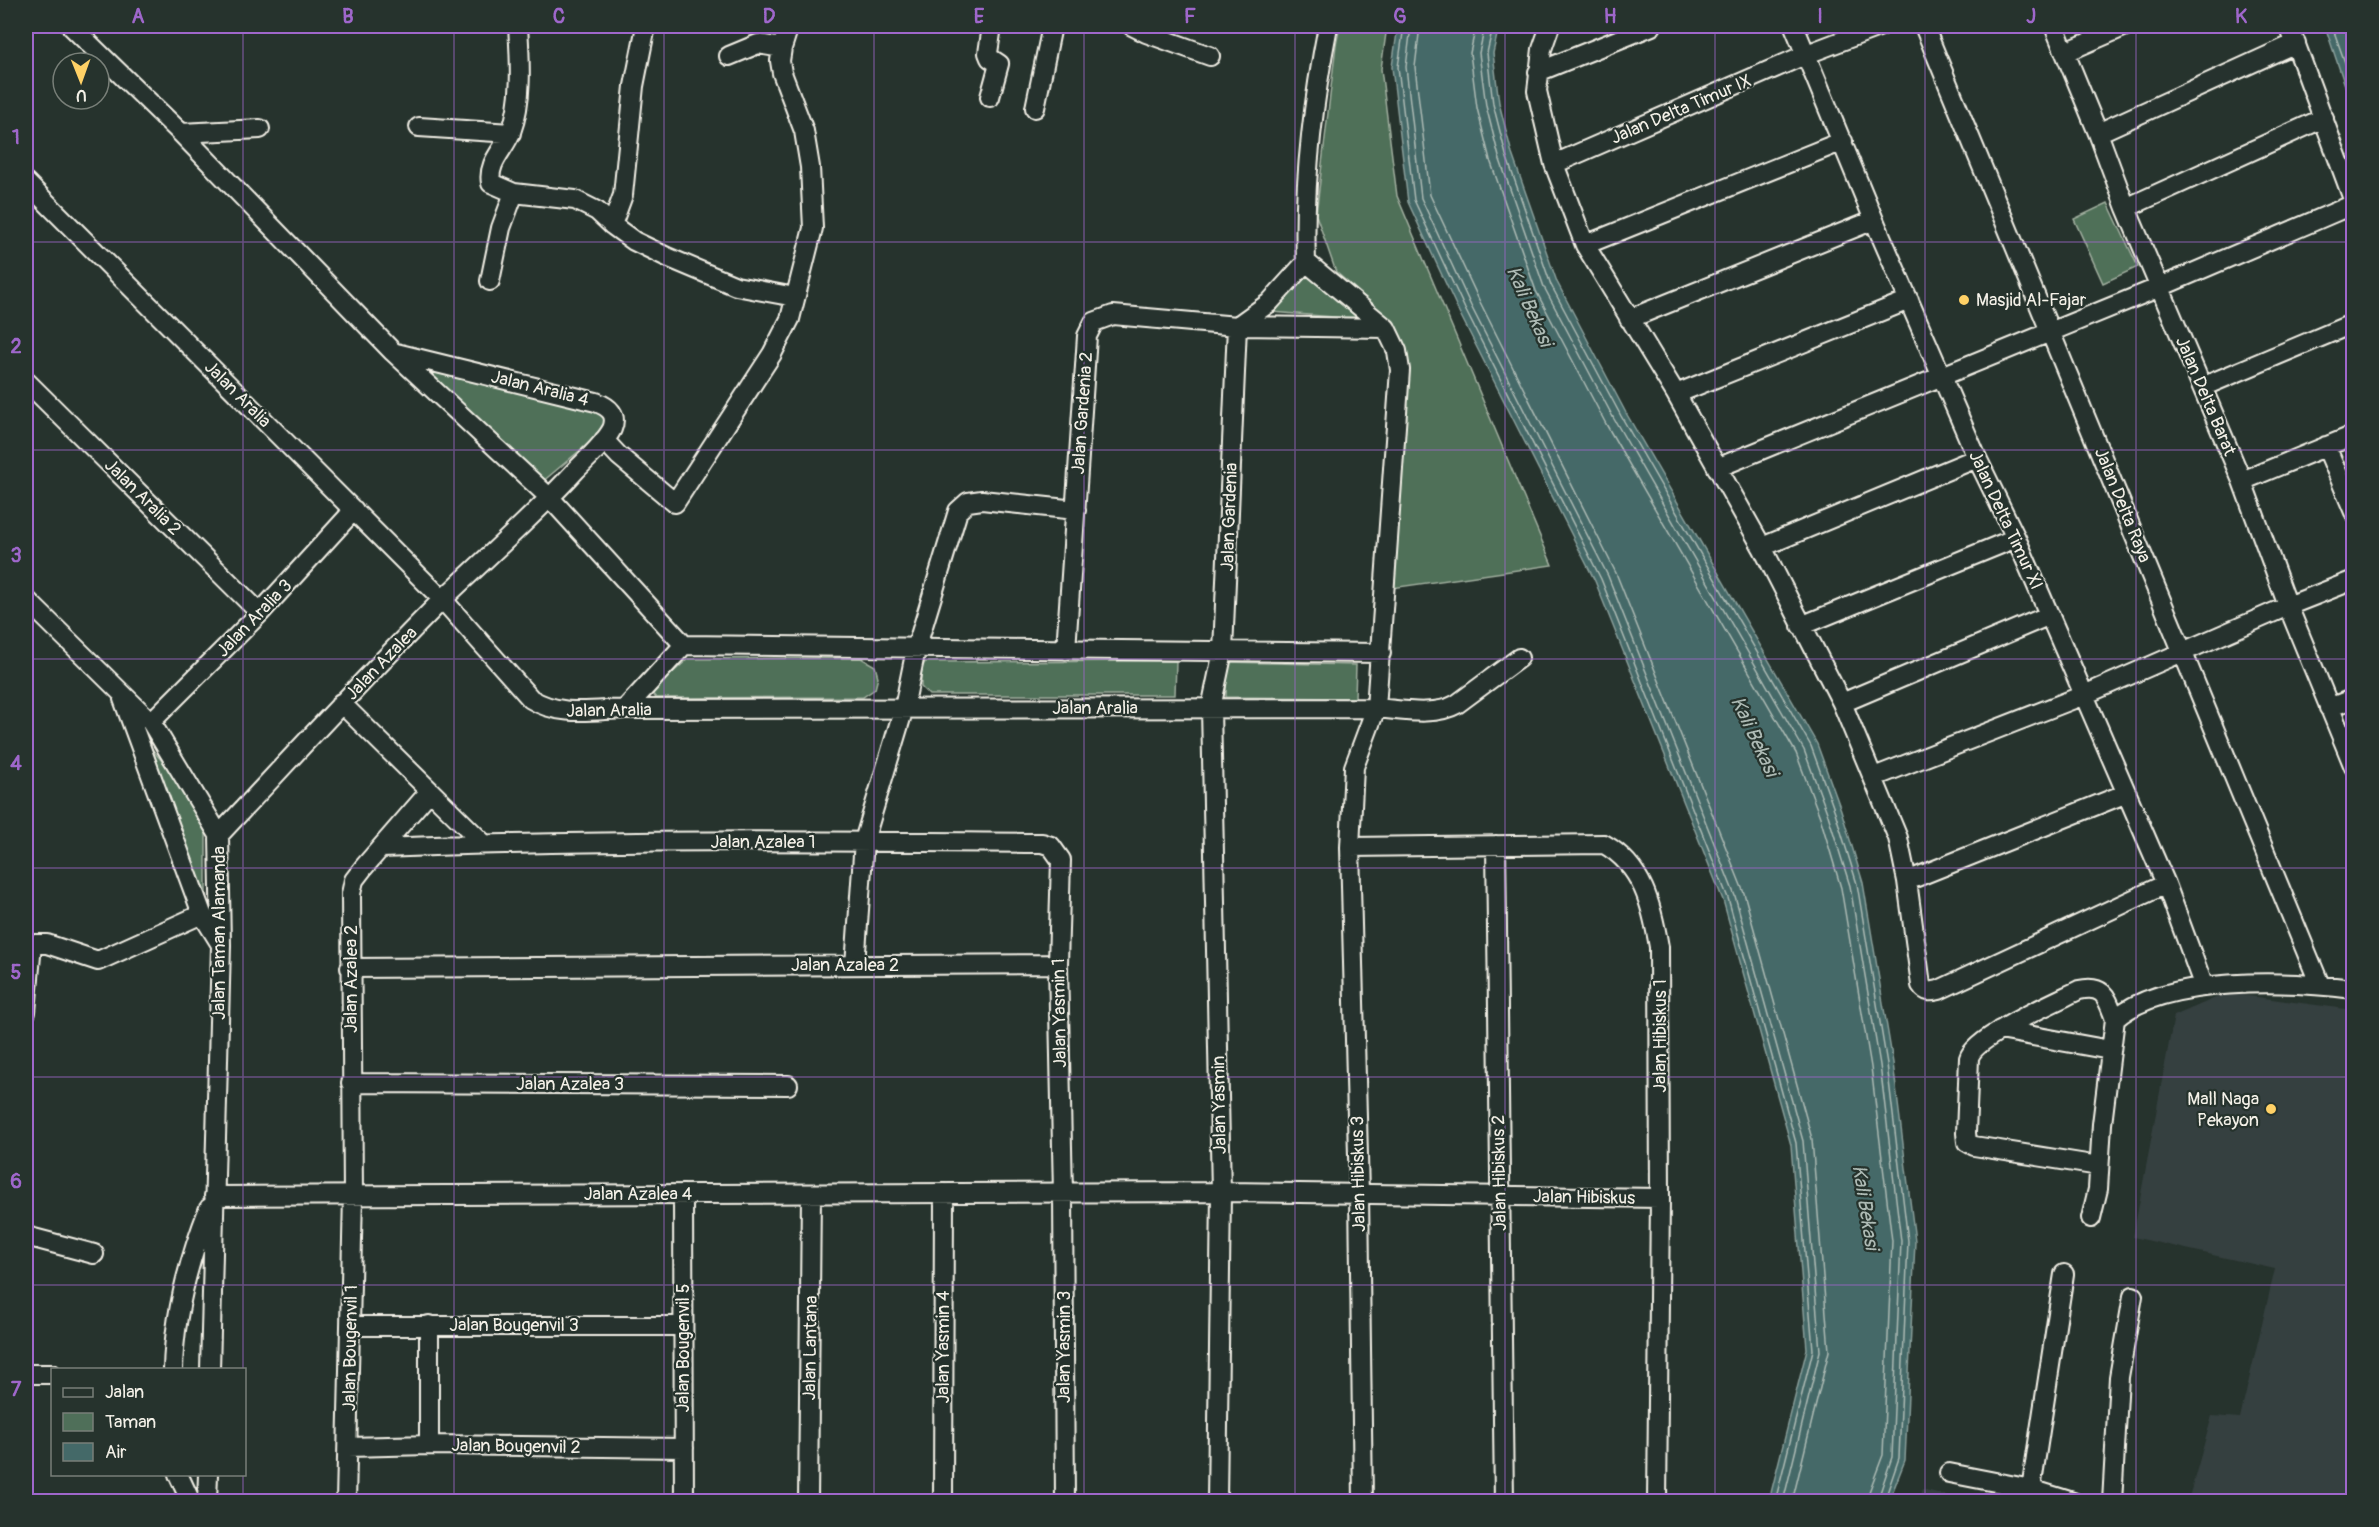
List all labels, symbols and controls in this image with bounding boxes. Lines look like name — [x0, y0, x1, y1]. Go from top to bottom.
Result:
text: A — [132, 4, 145, 29]
text: B — [342, 4, 354, 29]
text: C — [553, 4, 565, 29]
text: D — [763, 4, 776, 29]
text: E — [974, 4, 985, 29]
text: F — [1184, 4, 1196, 29]
text: G — [1393, 4, 1407, 29]
text: H — [1604, 4, 1617, 29]
text: I — [1817, 4, 1823, 29]
text: J — [2026, 4, 2036, 29]
text: K — [2235, 4, 2247, 29]
north arrow — [51, 51, 111, 111]
street label: Jalan Delta Timur IX — [1607, 69, 1755, 149]
text: U — [75, 85, 87, 105]
text: 1 — [12, 125, 20, 150]
water label: Kali Bekasi — [1501, 262, 1560, 353]
place label: Masjid Al-Fajar — [1976, 289, 2087, 312]
marker: Masjid Al-Fajar — [1957, 293, 1971, 307]
street label: Jalan Delta Barat — [2170, 333, 2241, 460]
text: 2 — [10, 334, 22, 359]
street label: Jalan Gardenia 2 — [1067, 351, 1098, 475]
street label: Jalan Aralia — [199, 356, 276, 433]
street label: Jalan Aralia 4 — [489, 365, 592, 412]
street label: Jalan Delta Raya — [2089, 444, 2156, 566]
street label: Jalan Delta Timur XI — [1963, 447, 2048, 593]
street label: Jalan Aralia 2 — [99, 454, 186, 541]
street label: Jalan Gardenia — [1216, 462, 1243, 572]
text: 3 — [10, 543, 22, 568]
street label: Jalan Aralia 3 — [212, 575, 297, 662]
street label: Jalan Azalea — [340, 622, 422, 705]
water label: Kali Bekasi — [1725, 692, 1785, 783]
street label: Jalan Aralia — [1052, 697, 1138, 720]
street label: Jalan Aralia — [566, 698, 652, 723]
text: 4 — [10, 751, 22, 776]
street label: Jalan Azalea 1 — [711, 831, 815, 854]
street label: Jalan Taman Alamanda — [208, 846, 231, 1020]
street label: Jalan Azalea 2 — [340, 925, 363, 1033]
street label: Jalan Azalea 2 — [791, 954, 899, 977]
street label: Jalan Yasmin 1 — [1047, 958, 1072, 1068]
text: 5 — [11, 960, 22, 985]
street label: Jalan Hibiskus 1 — [1649, 979, 1672, 1093]
street label: Jalan Yasmin — [1207, 1056, 1232, 1154]
street label: Jalan Azalea 3 — [516, 1073, 624, 1096]
place label: Mall Naga Pekayon — [2187, 1088, 2259, 1132]
marker: Mall Naga Pekayon — [2264, 1102, 2278, 1116]
street label: Jalan Hibiskus 2 — [1487, 1115, 1512, 1231]
street label: Jalan Hibiskus 3 — [1346, 1116, 1371, 1232]
water label: Kali Bekasi — [1846, 1163, 1885, 1255]
text: 6 — [10, 1169, 22, 1194]
street label: Jalan Azalea 4 — [584, 1183, 693, 1206]
street label: Jalan Hibiskus — [1533, 1185, 1635, 1210]
street label: Jalan Bougenvil 5 — [672, 1283, 695, 1413]
street label: Jalan Bougenvil 1 — [338, 1285, 363, 1411]
street label: Jalan Yasmin 4 — [932, 1290, 955, 1403]
street label: Jalan Yasmin 3 — [1053, 1291, 1076, 1403]
street label: Jalan Lantana — [798, 1295, 823, 1401]
street label: Jalan Bougenvil 3 — [449, 1314, 579, 1337]
legend — [51, 1368, 246, 1476]
text: 7 — [11, 1377, 22, 1402]
text: Jalan — [105, 1381, 144, 1404]
text: Taman — [105, 1411, 156, 1434]
street label: Jalan Bougenvil 2 — [451, 1434, 581, 1459]
text: Air — [105, 1441, 127, 1464]

